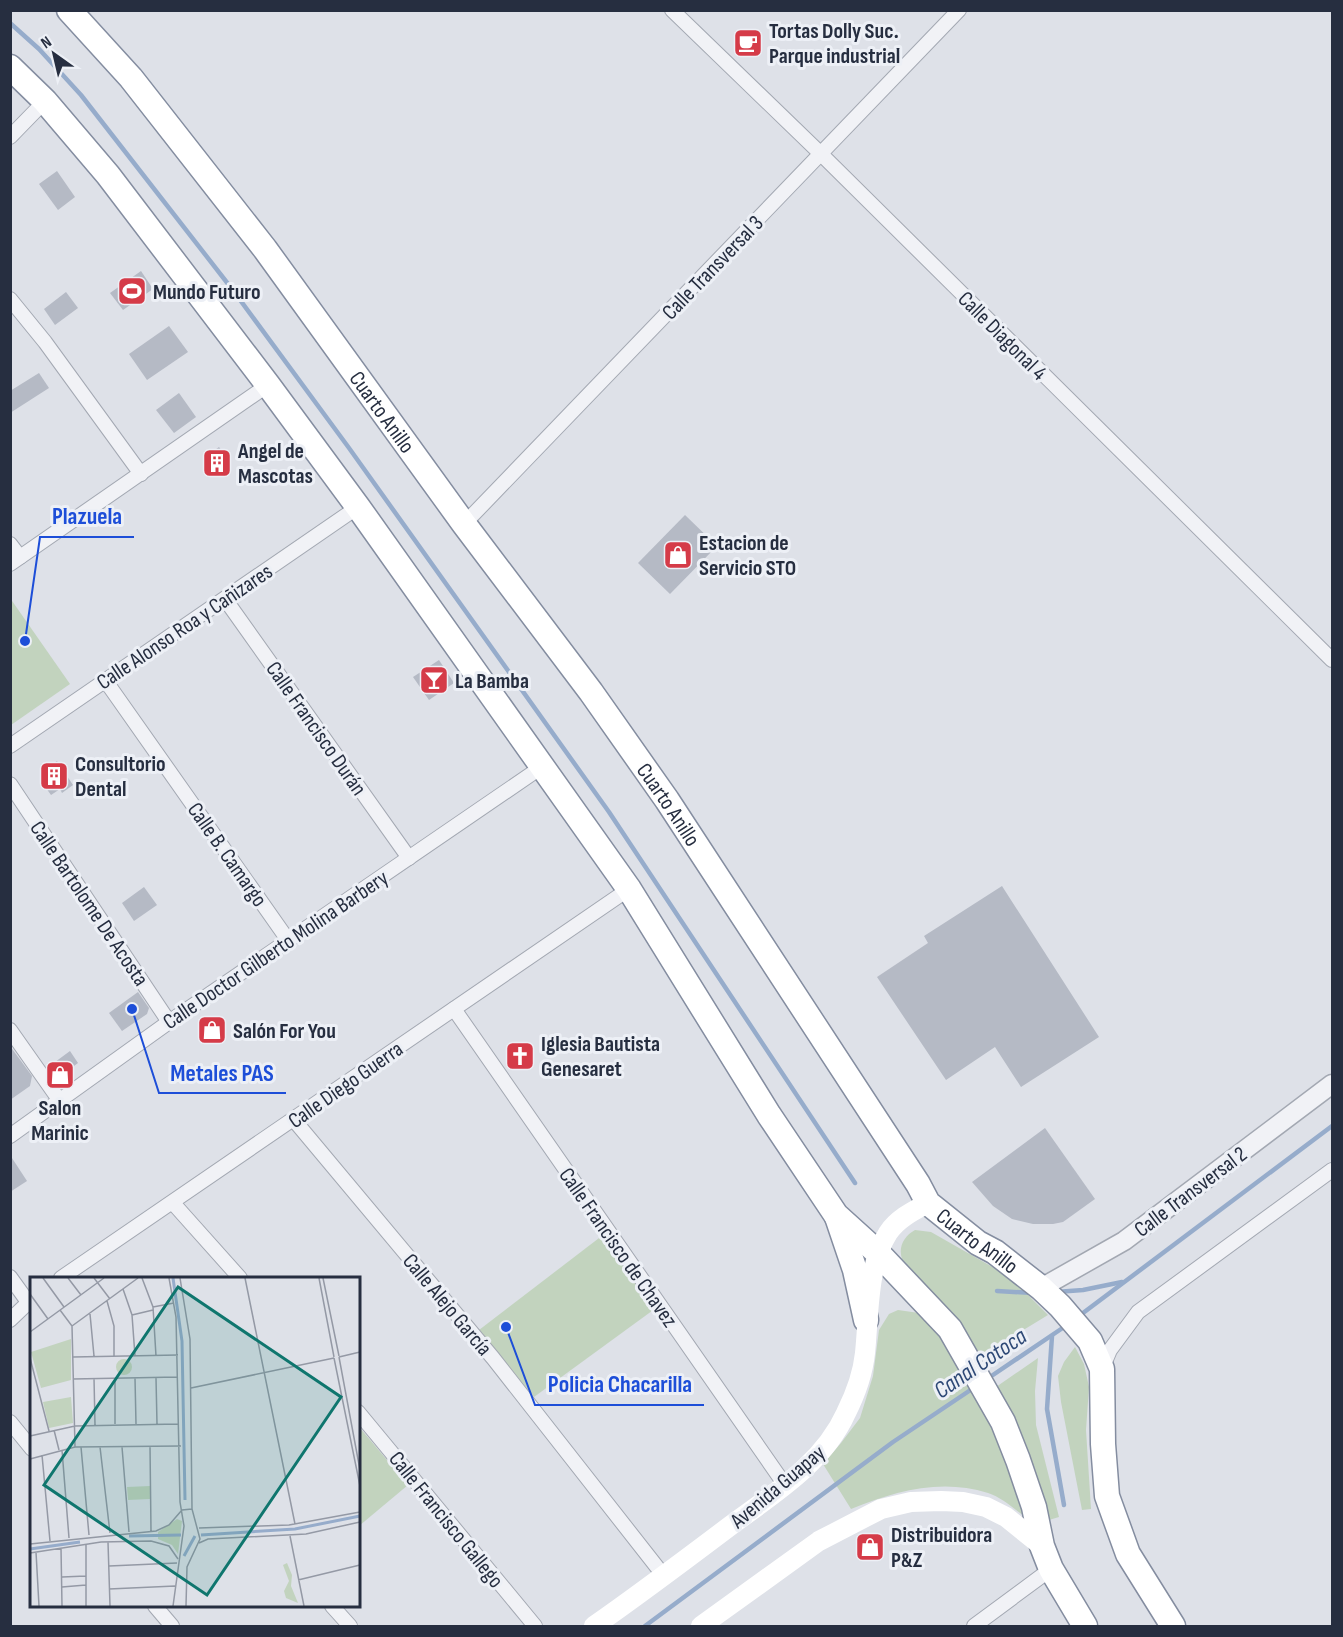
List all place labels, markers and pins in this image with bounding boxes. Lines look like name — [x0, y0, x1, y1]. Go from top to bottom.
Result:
place label: Tortas Dolly Suc. Parque industrial — [769, 18, 900, 70]
cafe icon: Tortas Dolly Suc. Parque industrial — [732, 27, 764, 59]
sports icon: Mundo Futuro — [116, 275, 148, 307]
place label: Mundo Futuro — [153, 279, 261, 306]
place label: Angel de Mascotas — [237, 438, 313, 490]
building icon: Angel de Mascotas — [201, 447, 233, 479]
callout: Plazuela — [40, 495, 134, 537]
place label: Estacion de Servicio STO — [699, 530, 796, 582]
shop icon: Estacion de Servicio STO — [662, 539, 694, 571]
bar icon: La Bamba — [418, 664, 450, 696]
place label: La Bamba — [455, 668, 529, 695]
place label: Consultorio Dental — [75, 751, 166, 803]
building icon: Consultorio Dental — [38, 760, 70, 792]
shop icon: Salón For You — [196, 1014, 228, 1046]
place label: Salón For You — [233, 1018, 336, 1045]
place label: Iglesia Bautista Genesaret — [541, 1031, 660, 1083]
church icon: Iglesia Bautista Genesaret — [504, 1040, 536, 1072]
callout: Metales PAS — [159, 1051, 286, 1093]
shop icon: Salon Marinic — [44, 1059, 76, 1091]
place label: Salon Marinic — [31, 1095, 89, 1147]
callout: Policia Chacarilla — [535, 1363, 704, 1405]
place label: Distribuidora P&Z — [891, 1522, 992, 1574]
shop icon: Distribuidora P&Z — [854, 1531, 886, 1563]

